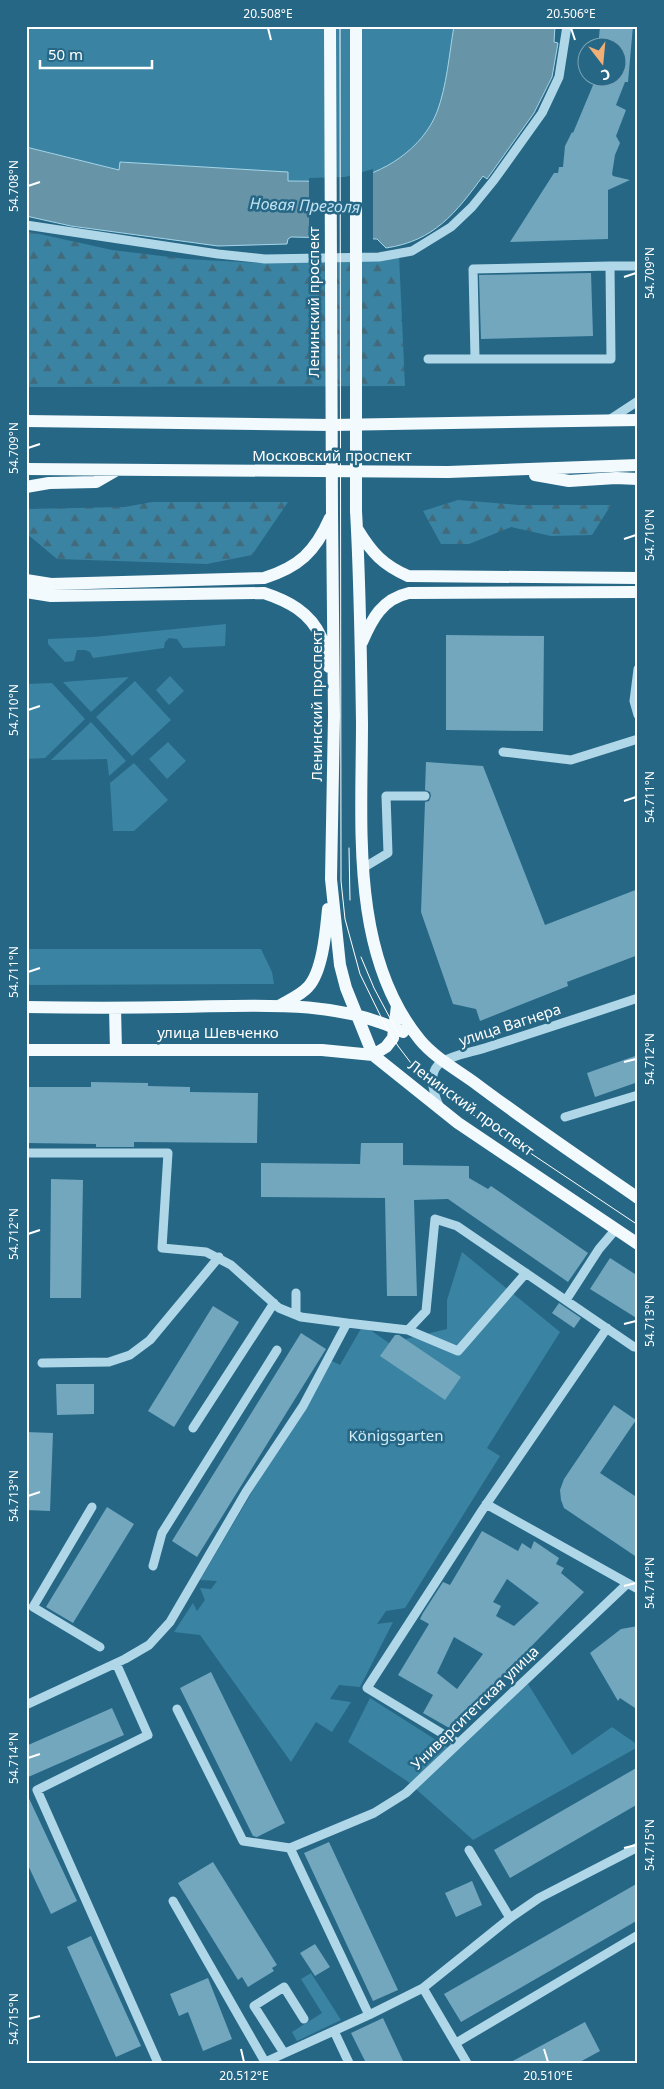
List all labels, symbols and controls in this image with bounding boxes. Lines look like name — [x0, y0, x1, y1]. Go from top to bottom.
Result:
text: 20.508°E — [243, 5, 293, 22]
text: 20.506°E — [546, 5, 596, 22]
scale bar — [40, 38, 152, 70]
north arrow — [576, 38, 626, 88]
text: 50 m — [48, 44, 83, 64]
text: С — [599, 65, 613, 85]
text: 54.708°N — [5, 160, 22, 212]
water label: Новая Преголя — [249, 192, 361, 218]
street label: Ленинский проспект — [303, 226, 323, 378]
text: 54.709°N — [641, 247, 658, 299]
text: 54.709°N — [5, 422, 22, 474]
street label: Московский проспект — [252, 445, 412, 465]
text: 54.710°N — [641, 509, 658, 561]
street label: Ленинский проспект — [306, 630, 326, 782]
text: 54.710°N — [5, 684, 22, 736]
text: 54.711°N — [641, 771, 658, 823]
text: 54.711°N — [5, 946, 22, 998]
street label: улица Вагнера — [456, 998, 563, 1050]
street label: улица Шевченко — [157, 1022, 279, 1042]
text: 54.712°N — [641, 1033, 658, 1085]
street label: Ленинский проспект — [405, 1055, 539, 1160]
text: 54.712°N — [5, 1208, 22, 1260]
text: 54.713°N — [641, 1295, 658, 1347]
park label: Königsgarten — [349, 1425, 443, 1445]
text: 54.713°N — [5, 1470, 22, 1522]
text: 54.714°N — [641, 1557, 658, 1609]
street label: Университетская улица — [406, 1641, 543, 1774]
text: 54.714°N — [5, 1732, 22, 1784]
text: 54.715°N — [641, 1819, 658, 1871]
text: 54.715°N — [5, 1993, 22, 2045]
text: 20.512°E — [219, 2067, 269, 2084]
text: 20.510°E — [523, 2067, 573, 2084]

